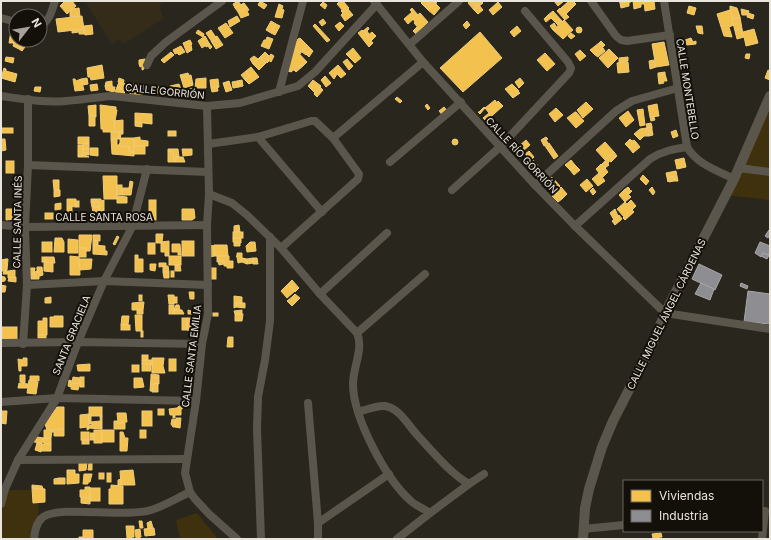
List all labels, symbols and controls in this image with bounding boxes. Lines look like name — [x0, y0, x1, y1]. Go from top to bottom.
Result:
north arrow — [8, 8, 48, 48]
text: N — [28, 16, 45, 30]
street label: CALLE MONTEBELLO — [674, 38, 702, 141]
street label: CALLE GORRIÓN — [125, 80, 206, 101]
street label: CALLE RÍO GORRIÓN — [484, 114, 561, 196]
street label: CALLE SANTA INÉS — [9, 175, 24, 269]
street label: CALLE SANTA ROSA — [55, 211, 153, 223]
street label: CALLE MIGUEL ÁNGEL CÁRDENAS — [623, 236, 708, 391]
street label: SANTA GRACIELA — [49, 293, 93, 377]
street label: CALLE SANTA EMILIA — [179, 304, 203, 408]
legend — [623, 480, 763, 532]
text: Viviendas — [659, 488, 714, 503]
text: Industria — [659, 508, 708, 523]

